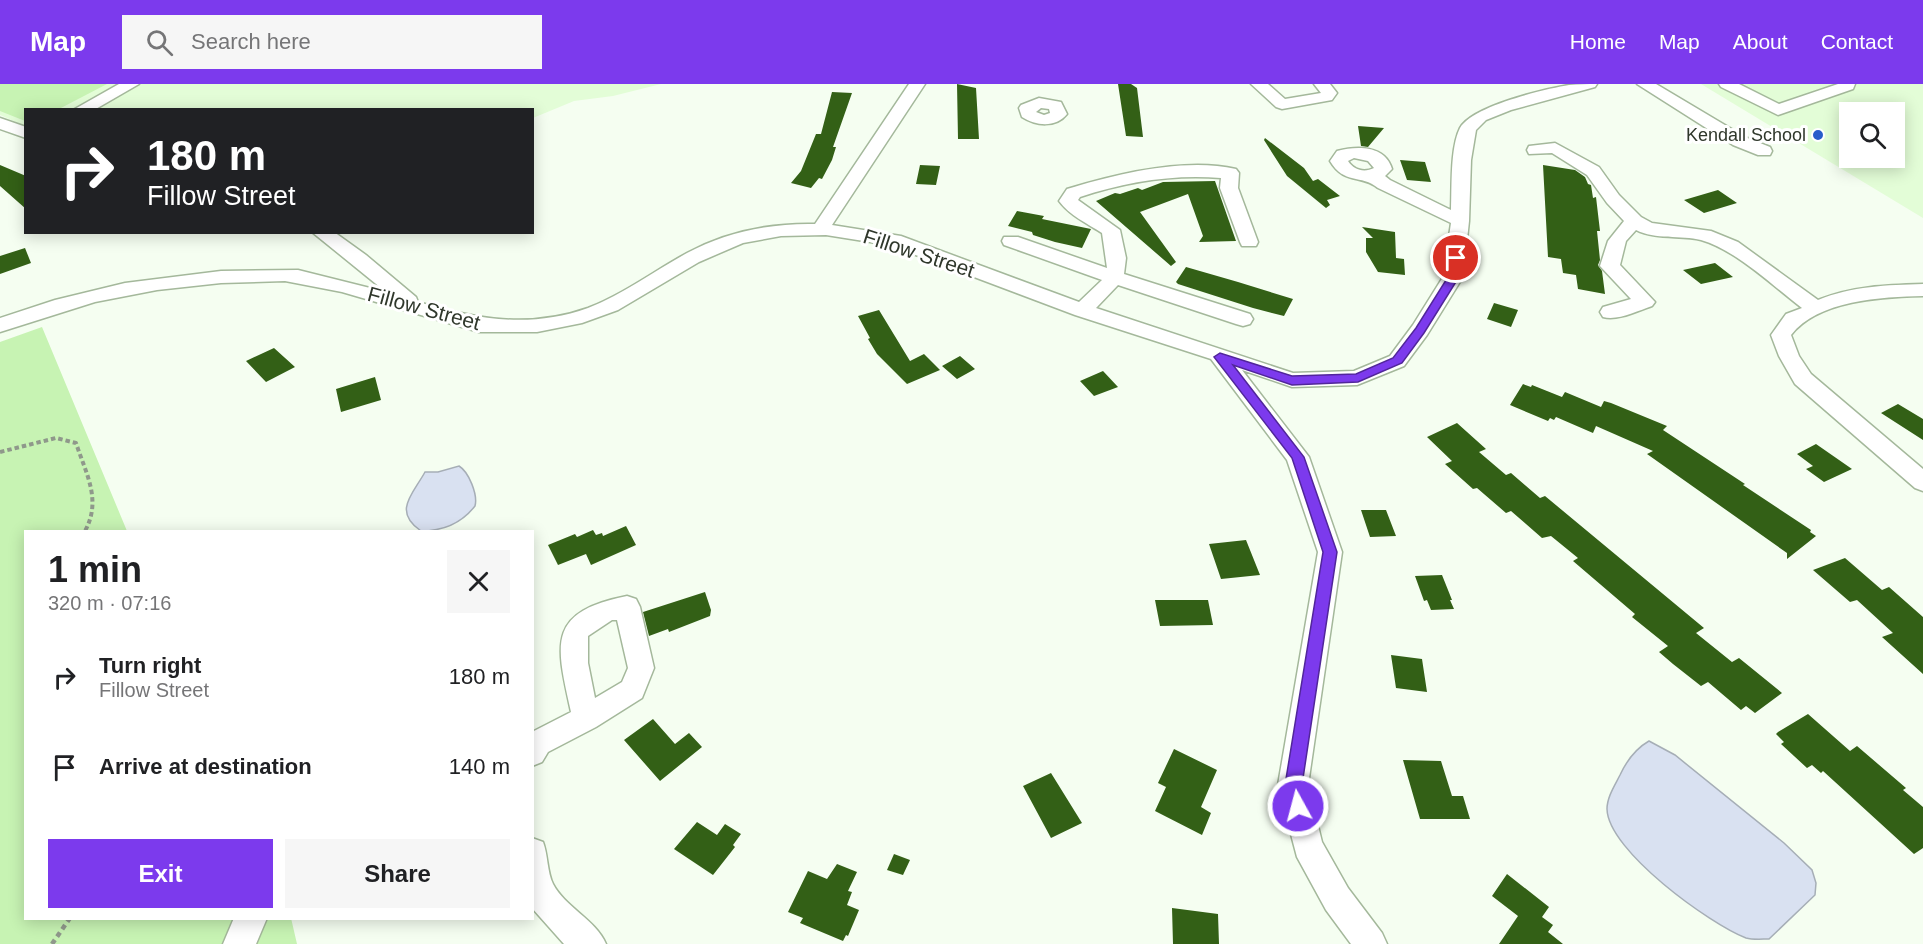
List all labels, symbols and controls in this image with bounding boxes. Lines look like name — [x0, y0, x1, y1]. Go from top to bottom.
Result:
search box — [122, 15, 542, 69]
text: Map — [30, 26, 86, 57]
icon: search — [143, 26, 176, 59]
text: Search here — [191, 29, 311, 54]
text: Home — [1570, 30, 1626, 53]
text: Map — [1659, 30, 1700, 53]
text: About — [1733, 30, 1788, 53]
text: Contact — [1821, 30, 1893, 53]
map controls — [1839, 102, 1905, 168]
button: search — [1839, 102, 1905, 168]
place label: Kendall School — [1686, 125, 1806, 145]
marker: Kendall School — [1811, 128, 1825, 142]
icon: right — [48, 132, 126, 210]
text: 180 m — [147, 132, 266, 179]
text: Fillow Street — [147, 181, 296, 211]
street label: Fillow Street — [861, 224, 978, 282]
pin — [1430, 232, 1481, 283]
icon: arrive — [1439, 241, 1472, 274]
street label: Fillow Street — [365, 282, 483, 334]
text: 1 min — [48, 549, 142, 590]
button: close — [447, 550, 510, 613]
text: 320 m · 07:16 — [48, 592, 171, 614]
text: Turn right — [99, 653, 201, 678]
icon: right — [48, 661, 81, 694]
text: 180 m — [449, 664, 510, 689]
text: Fillow Street — [99, 679, 209, 701]
icon: arrive — [48, 751, 81, 784]
text: Arrive at destination — [99, 754, 312, 779]
text: 140 m — [449, 754, 510, 779]
position arrow — [1266, 774, 1330, 838]
button: Exit — [48, 839, 273, 908]
button: Share — [285, 839, 510, 908]

